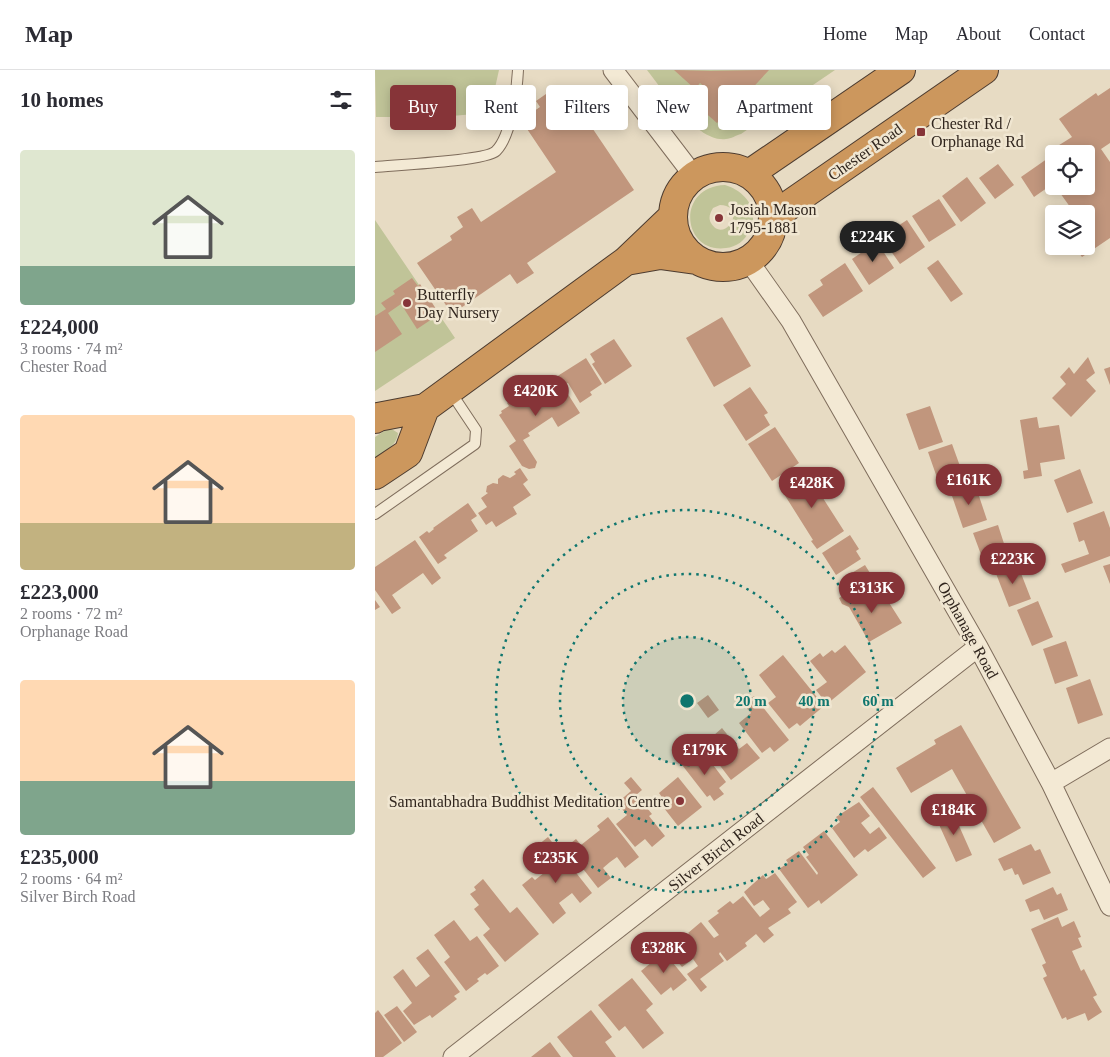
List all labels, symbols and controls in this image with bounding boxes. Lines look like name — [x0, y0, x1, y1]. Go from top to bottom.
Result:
text: Map — [25, 21, 73, 47]
text: Home — [823, 24, 867, 44]
text: Map — [895, 24, 928, 44]
text: About — [956, 24, 1001, 44]
text: Contact — [1029, 24, 1085, 44]
chip: Buy — [390, 85, 456, 130]
chip: Rent — [466, 85, 536, 130]
chip: Filters — [546, 85, 628, 130]
chip: New — [638, 85, 708, 130]
chip: Apartment — [718, 85, 831, 130]
icon: filters — [327, 86, 355, 114]
text: 10 homes — [20, 88, 103, 112]
place label: Chester Rd / Orphanage Rd — [931, 115, 1024, 151]
street label: Chester Road — [825, 120, 905, 184]
marker: Chester Rd / Orphanage Rd — [915, 126, 927, 138]
map controls — [1045, 145, 1095, 255]
button: locate — [1045, 145, 1095, 195]
icon: home — [143, 182, 233, 272]
place label: Josiah Mason 1795-1881 — [729, 201, 817, 236]
button: layers — [1045, 205, 1095, 255]
marker: Josiah Mason 1795-1881 — [713, 212, 725, 224]
pin: £224K — [838, 220, 908, 263]
text: £224K — [851, 228, 895, 245]
place label: Butterfly Day Nursery — [417, 286, 499, 322]
marker: Butterfly Day Nursery — [401, 297, 413, 309]
text: £224,000 — [20, 315, 99, 339]
text: 3 rooms · 74 m² — [20, 340, 123, 357]
text: Chester Road — [20, 358, 107, 375]
pin: £420K — [501, 374, 571, 417]
text: £420K — [514, 382, 558, 399]
icon: home — [143, 447, 233, 537]
pin: £161K — [934, 464, 1004, 506]
pin: £428K — [777, 466, 847, 509]
text: £161K — [947, 471, 991, 488]
text: £428K — [790, 474, 834, 491]
pin: £223K — [978, 542, 1048, 585]
text: £223K — [991, 550, 1035, 567]
pin: £313K — [837, 572, 907, 614]
text: £313K — [850, 579, 894, 596]
street label: Orphanage Road — [934, 579, 1002, 682]
text: £223,000 — [20, 580, 99, 604]
text: 2 rooms · 72 m² — [20, 605, 123, 622]
text: Orphanage Road — [20, 623, 128, 640]
centre of rings — [678, 692, 696, 710]
text: 20 m — [735, 693, 767, 709]
text: 40 m — [798, 693, 830, 709]
text: 60 m — [862, 693, 894, 709]
icon: home — [143, 712, 233, 802]
pin: £179K — [670, 734, 740, 776]
text: £179K — [683, 741, 727, 758]
place label: Samantabhadra Buddhist Meditation Centre — [389, 793, 670, 810]
pin: £184K — [919, 794, 989, 836]
marker: Samantabhadra Buddhist Meditation Centre — [674, 795, 686, 807]
text: £184K — [932, 801, 976, 818]
street label: Silver Birch Road — [665, 810, 767, 894]
pin: £235K — [521, 842, 591, 884]
text: £235,000 — [20, 845, 99, 869]
text: £235K — [534, 849, 578, 866]
text: 2 rooms · 64 m² — [20, 870, 123, 887]
text: Silver Birch Road — [20, 888, 136, 905]
pin: £328K — [629, 932, 699, 974]
text: £328K — [642, 939, 686, 956]

